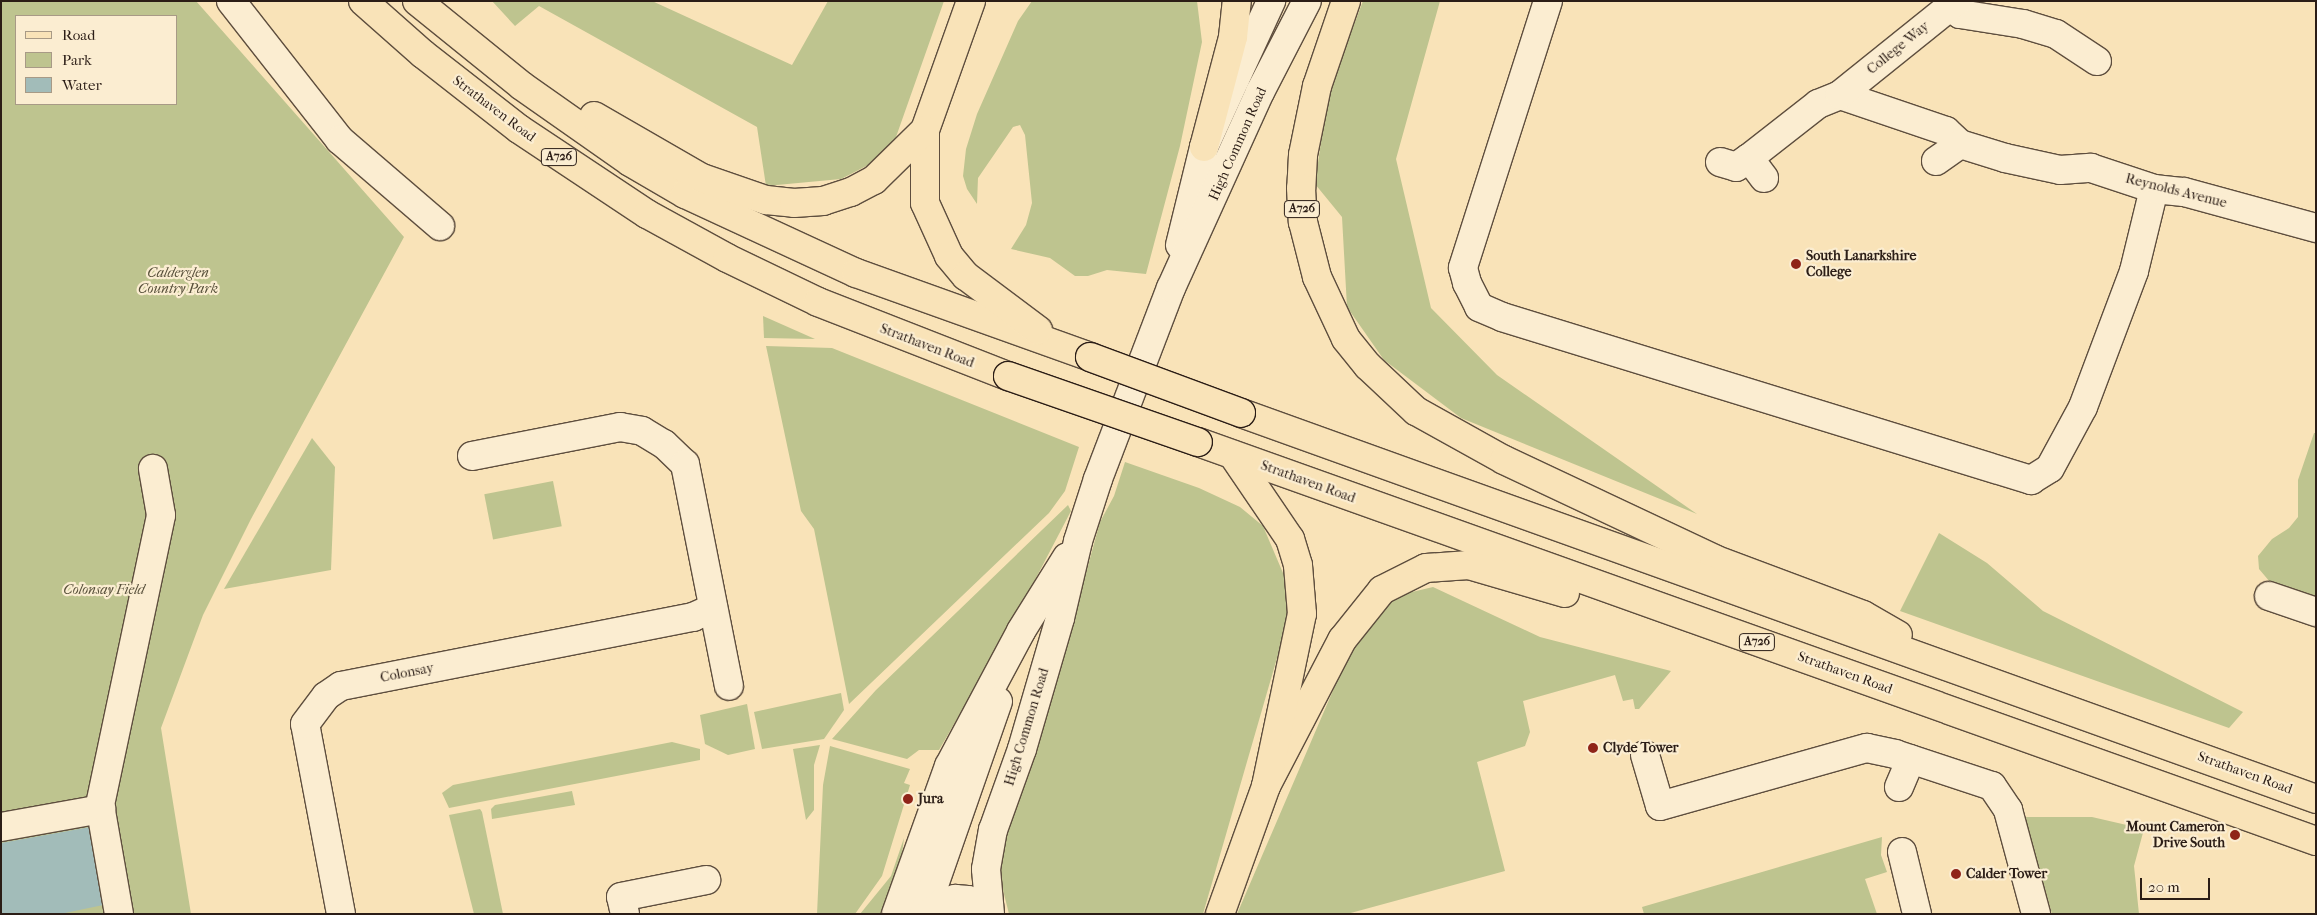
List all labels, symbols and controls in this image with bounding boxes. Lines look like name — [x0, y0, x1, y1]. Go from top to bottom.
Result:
legend — [15, 15, 178, 105]
street label: College Way — [1864, 18, 1932, 78]
text: Road — [62, 26, 95, 44]
text: Park — [62, 51, 92, 69]
street label: Strathaven Road — [449, 72, 539, 146]
text: Water — [62, 76, 102, 94]
street label: High Common Road — [1205, 85, 1271, 203]
road number: A726 — [540, 148, 578, 166]
street label: Reynolds Avenue — [2124, 170, 2228, 212]
road number: A726 — [1283, 200, 1321, 218]
place label: South Lanarkshire College — [1806, 248, 1916, 280]
marker: South Lanarkshire College — [1790, 258, 1802, 270]
park label: Calderglen Country Park — [138, 265, 218, 298]
street label: Strathaven Road — [877, 320, 977, 372]
street label: Strathaven Road — [1258, 457, 1358, 507]
park label: Colonsay Field — [63, 582, 145, 598]
road number: A726 — [1738, 632, 1776, 652]
street label: Strathaven Road — [1795, 648, 1895, 698]
street label: Colonsay — [379, 660, 435, 686]
street label: High Common Road — [1001, 666, 1053, 788]
place label: Clyde Tower — [1603, 740, 1679, 756]
marker: Clyde Tower — [1587, 742, 1599, 754]
street label: Strathaven Road — [2195, 748, 2295, 798]
place label: Jura — [918, 791, 943, 807]
marker: Jura — [902, 793, 914, 805]
place label: Mount Cameron Drive South — [2126, 819, 2225, 852]
marker: Mount Cameron Drive South — [2229, 829, 2241, 841]
place label: Calder Tower — [1966, 866, 2047, 882]
marker: Calder Tower — [1950, 868, 1962, 880]
scale bar — [2142, 868, 2212, 900]
text: 20 m — [2148, 878, 2180, 896]

